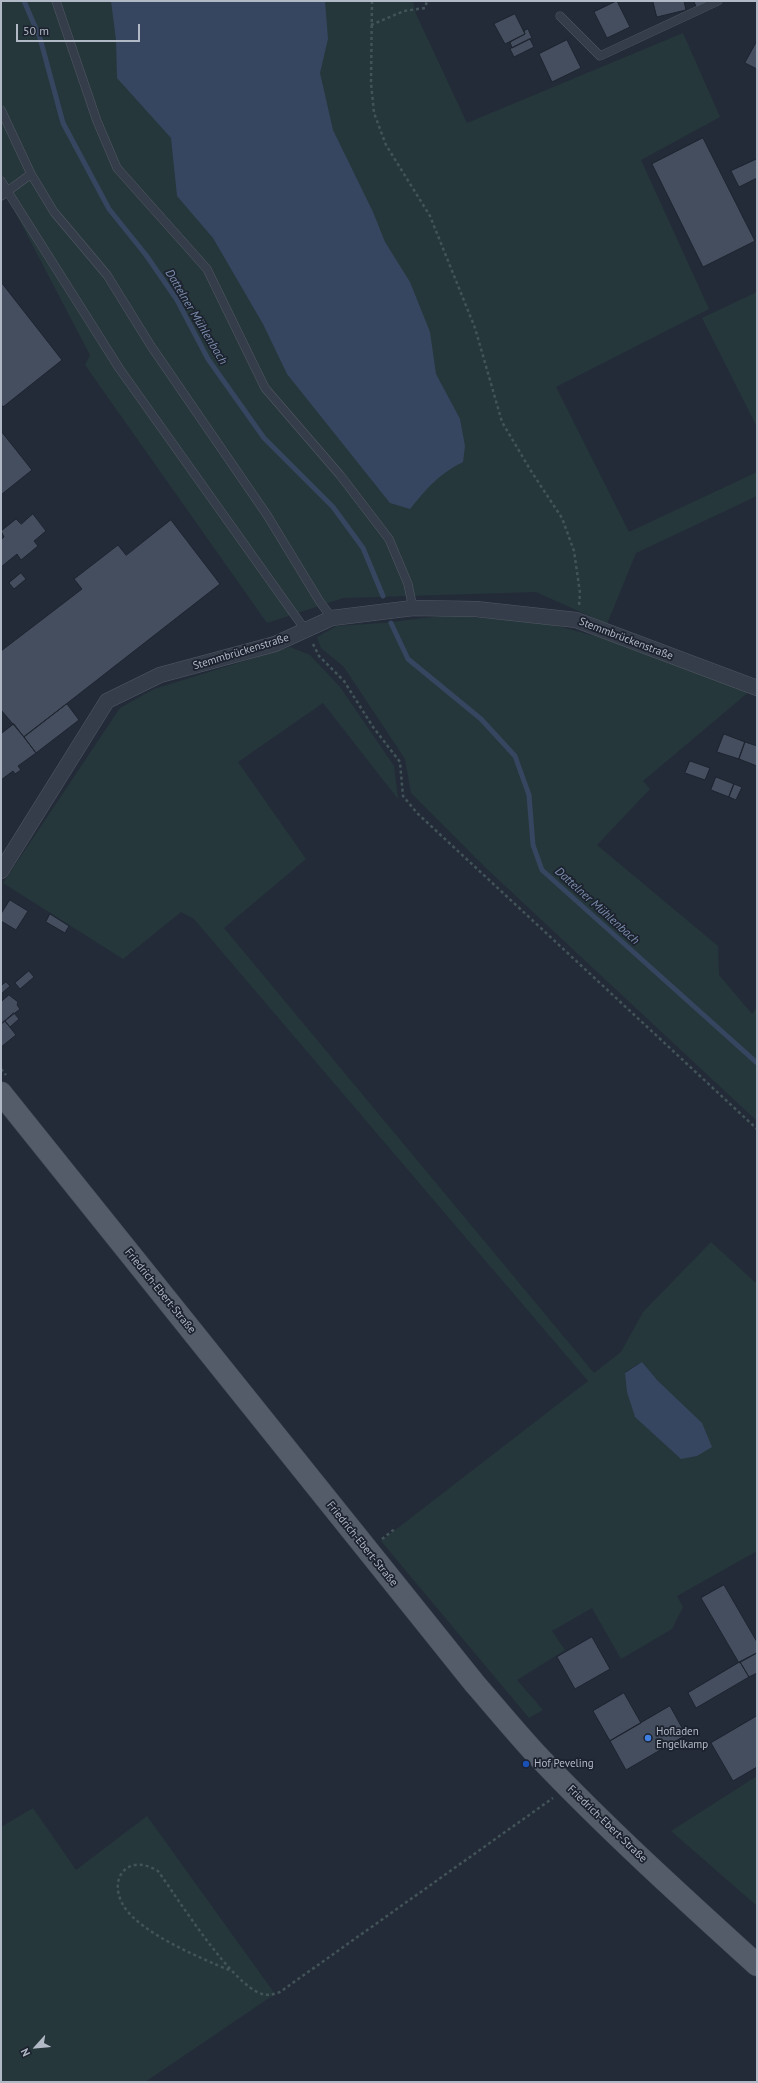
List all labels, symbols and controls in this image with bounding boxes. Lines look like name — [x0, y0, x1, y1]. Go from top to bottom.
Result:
scale bar — [18, 16, 142, 42]
text: 50 m — [23, 23, 49, 38]
water label: Dattelner Mühlenbach — [162, 267, 230, 367]
street label: Stemmbrückenstraße — [577, 615, 675, 663]
street label: Stemmbrückenstraße — [191, 631, 291, 673]
water label: Dattelner Mühlenbach — [552, 864, 642, 948]
street label: Friedrich-Ebert-Straße — [122, 1246, 198, 1336]
street label: Friedrich-Ebert-Straße — [324, 1499, 400, 1589]
place label: Hofladen Engelkamp — [656, 1725, 708, 1751]
marker: Hofladen Engelkamp — [643, 1733, 653, 1743]
place label: Hof Peveling — [534, 1757, 594, 1771]
marker: Hof Peveling — [521, 1759, 531, 1769]
street label: Friedrich-Ebert-Straße — [565, 1783, 649, 1865]
north arrow — [16, 2027, 56, 2067]
text: N — [17, 2046, 33, 2059]

